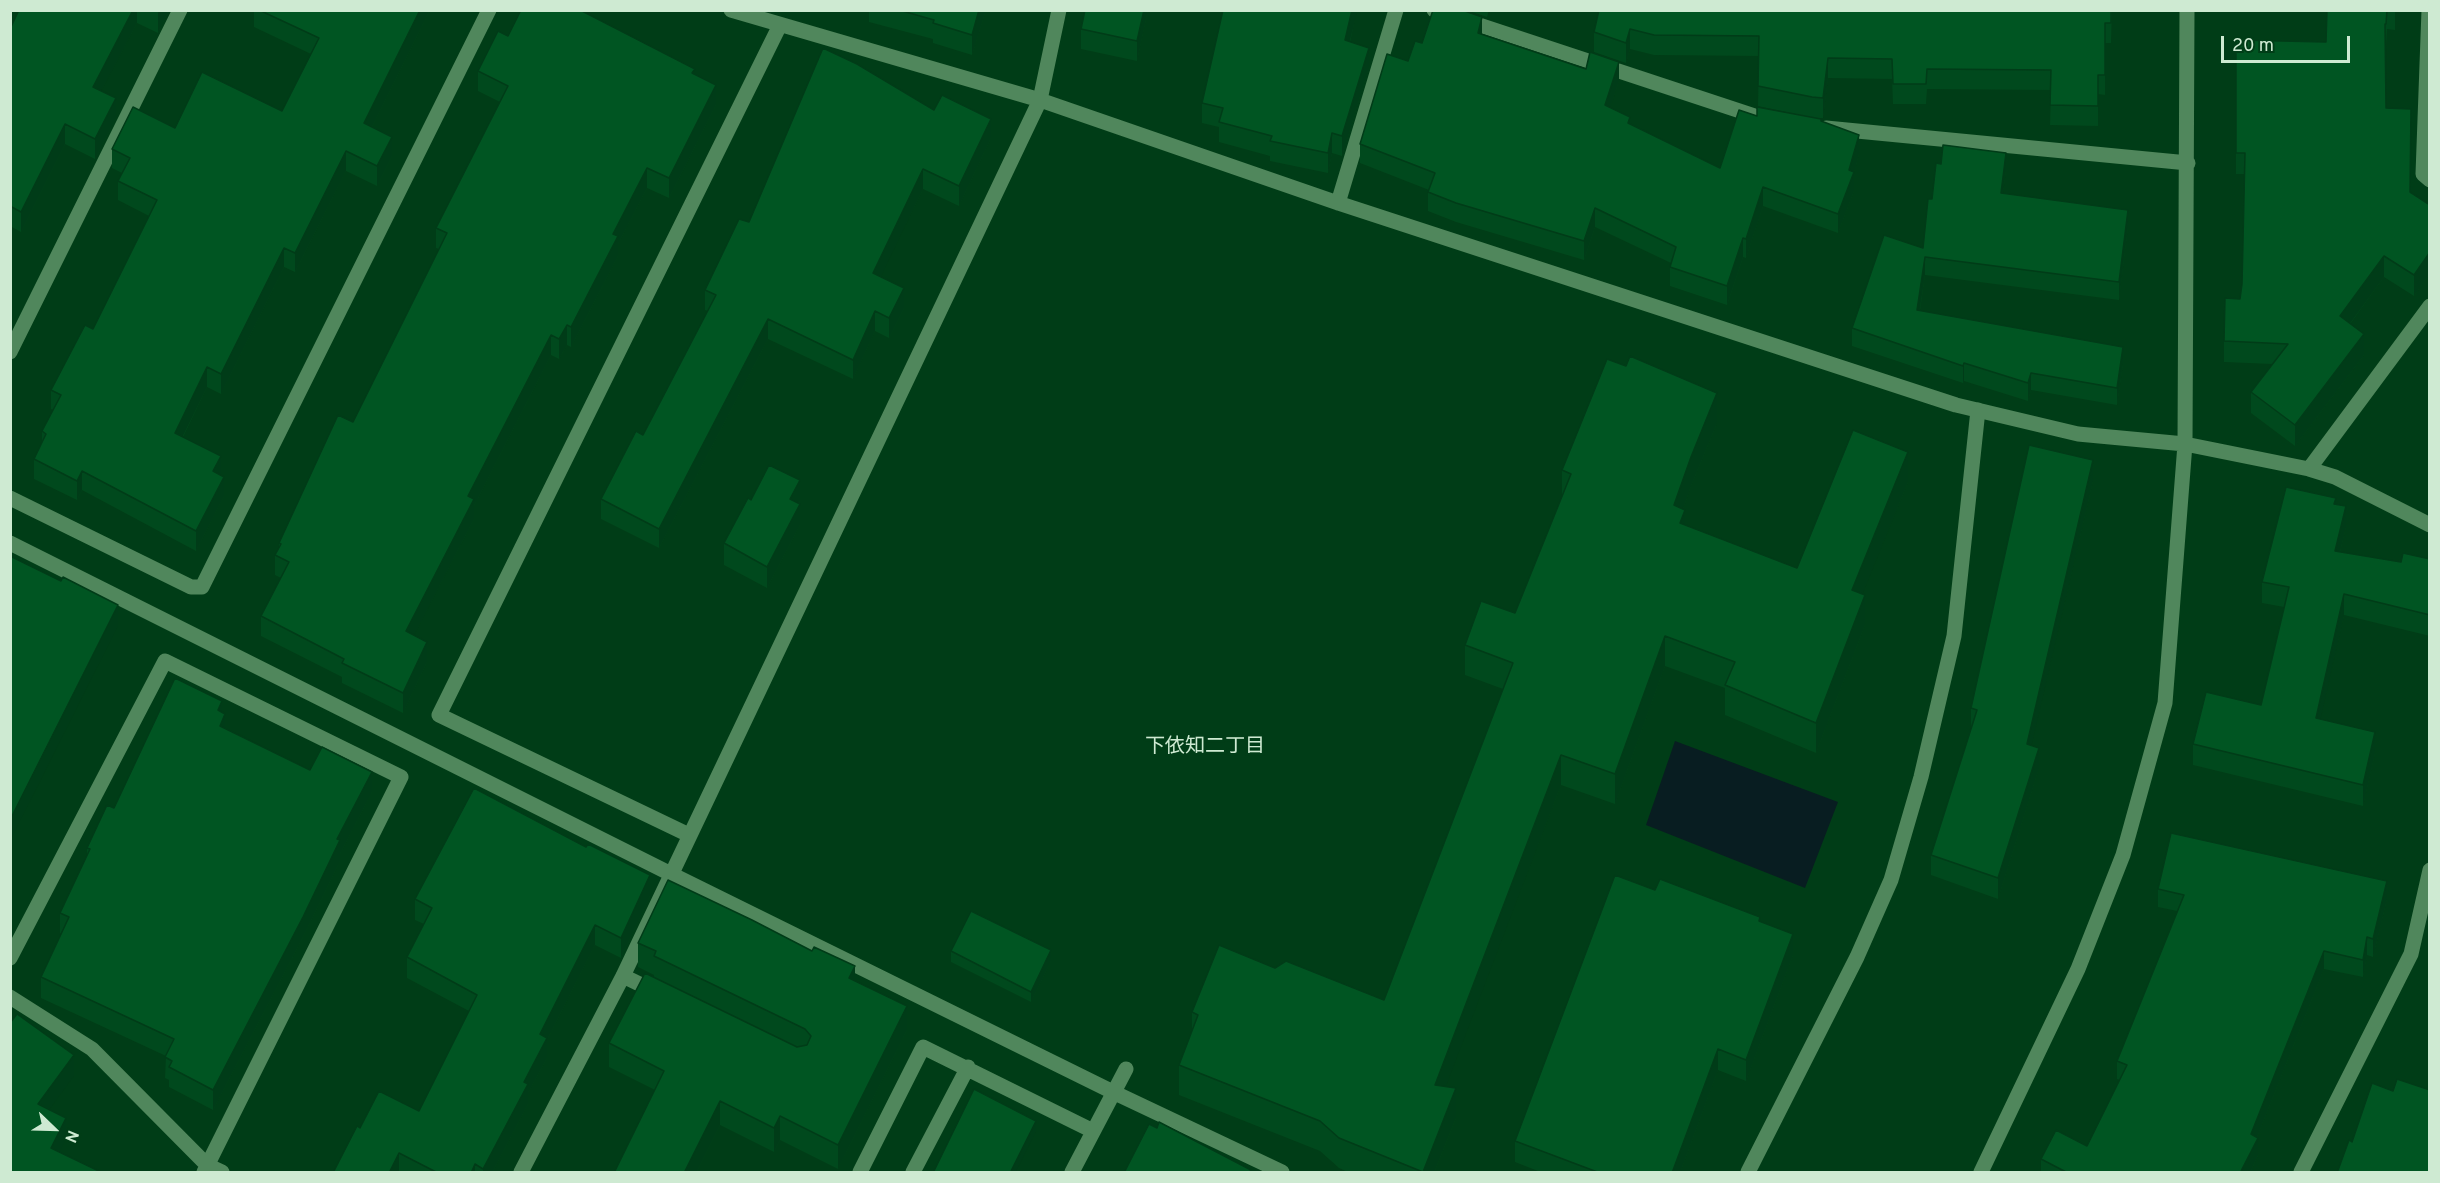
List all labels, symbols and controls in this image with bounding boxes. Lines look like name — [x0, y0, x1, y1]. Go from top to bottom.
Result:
scale bar — [2224, 24, 2353, 62]
text: 20 m — [2232, 35, 2274, 58]
district label: 下依知二丁目 — [1145, 736, 1265, 760]
north arrow — [24, 1099, 84, 1159]
text: N — [59, 1127, 82, 1145]

